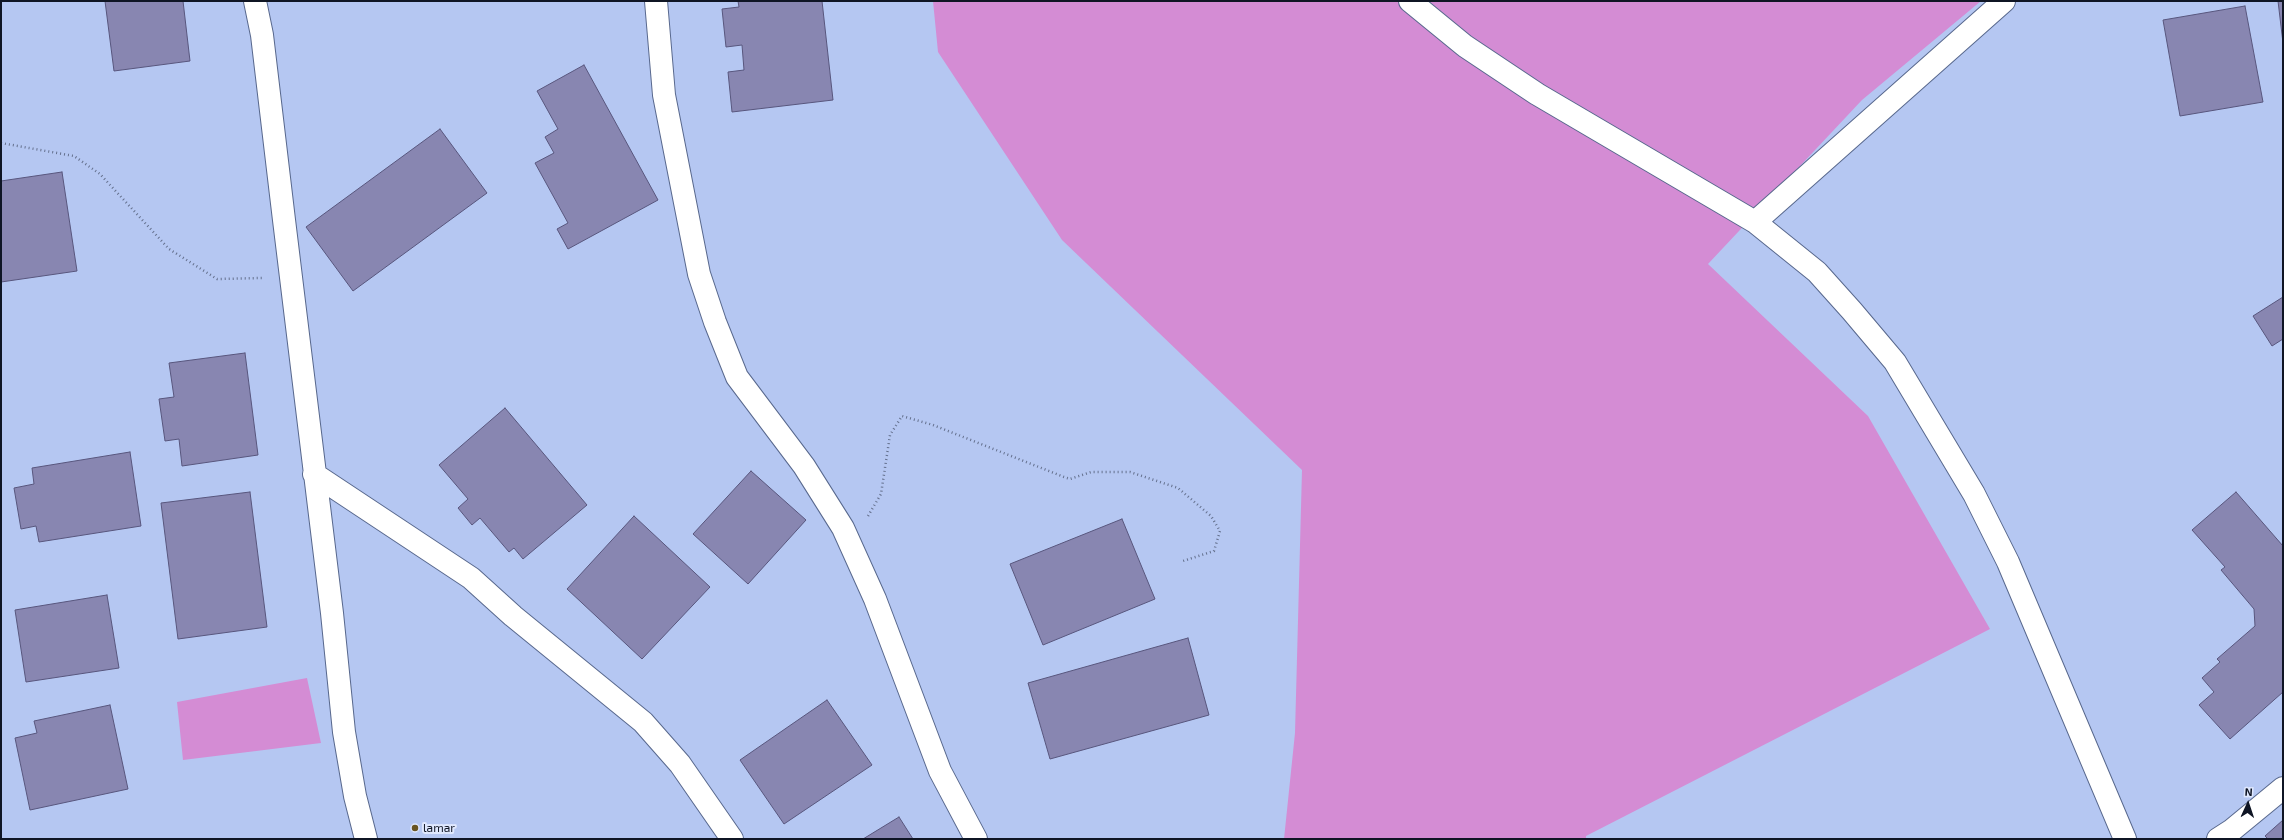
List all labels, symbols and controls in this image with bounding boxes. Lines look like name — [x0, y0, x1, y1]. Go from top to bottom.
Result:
north arrow — [2228, 784, 2268, 824]
text: N — [2244, 785, 2253, 798]
place label: lamar — [423, 821, 455, 835]
marker: lamar — [410, 823, 420, 833]

